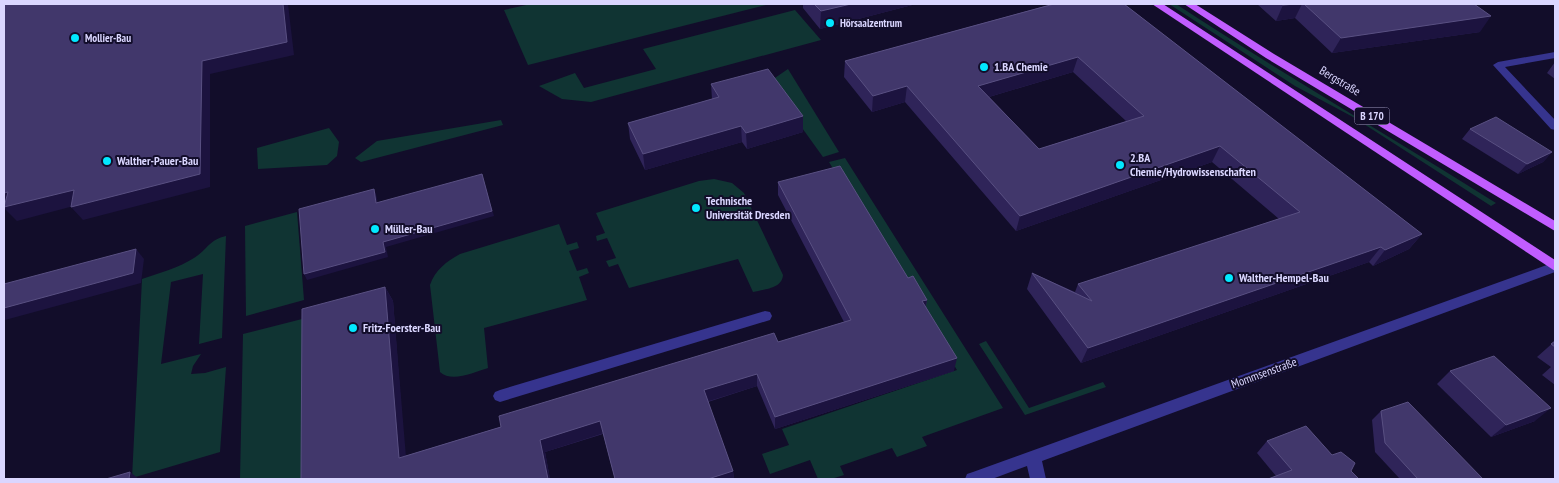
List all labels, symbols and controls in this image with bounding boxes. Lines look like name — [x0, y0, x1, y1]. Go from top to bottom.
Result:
place label: Hörsaalzentrum — [840, 16, 902, 30]
marker: Hörsaalzentrum — [824, 17, 836, 29]
place label: Mollier-Bau — [85, 31, 131, 45]
marker: Mollier-Bau — [69, 32, 81, 44]
place label: 1.BA Chemie — [994, 59, 1048, 74]
marker: 1.BA Chemie — [978, 61, 990, 73]
street label: Bergstraße — [1317, 62, 1364, 99]
road number: B 170 — [1354, 108, 1390, 124]
place label: 2.BA Chemie/Hydrowissenschaften — [1130, 150, 1256, 179]
place label: Walther-Pauer-Bau — [116, 153, 198, 168]
marker: Walther-Pauer-Bau — [101, 155, 113, 167]
marker: 2.BA Chemie/Hydrowissenschaften — [1114, 159, 1126, 171]
place label: Technische Universität Dresden — [706, 193, 790, 222]
marker: Technische Universität Dresden — [690, 202, 702, 214]
place label: Müller-Bau — [385, 221, 433, 236]
marker: Müller-Bau — [369, 223, 381, 235]
place label: Walther-Hempel-Bau — [1238, 270, 1329, 285]
marker: Walther-Hempel-Bau — [1223, 272, 1235, 284]
place label: Fritz-Foerster-Bau — [363, 320, 441, 335]
marker: Fritz-Foerster-Bau — [347, 322, 359, 334]
street label: Mommsenstraße — [1229, 354, 1299, 391]

